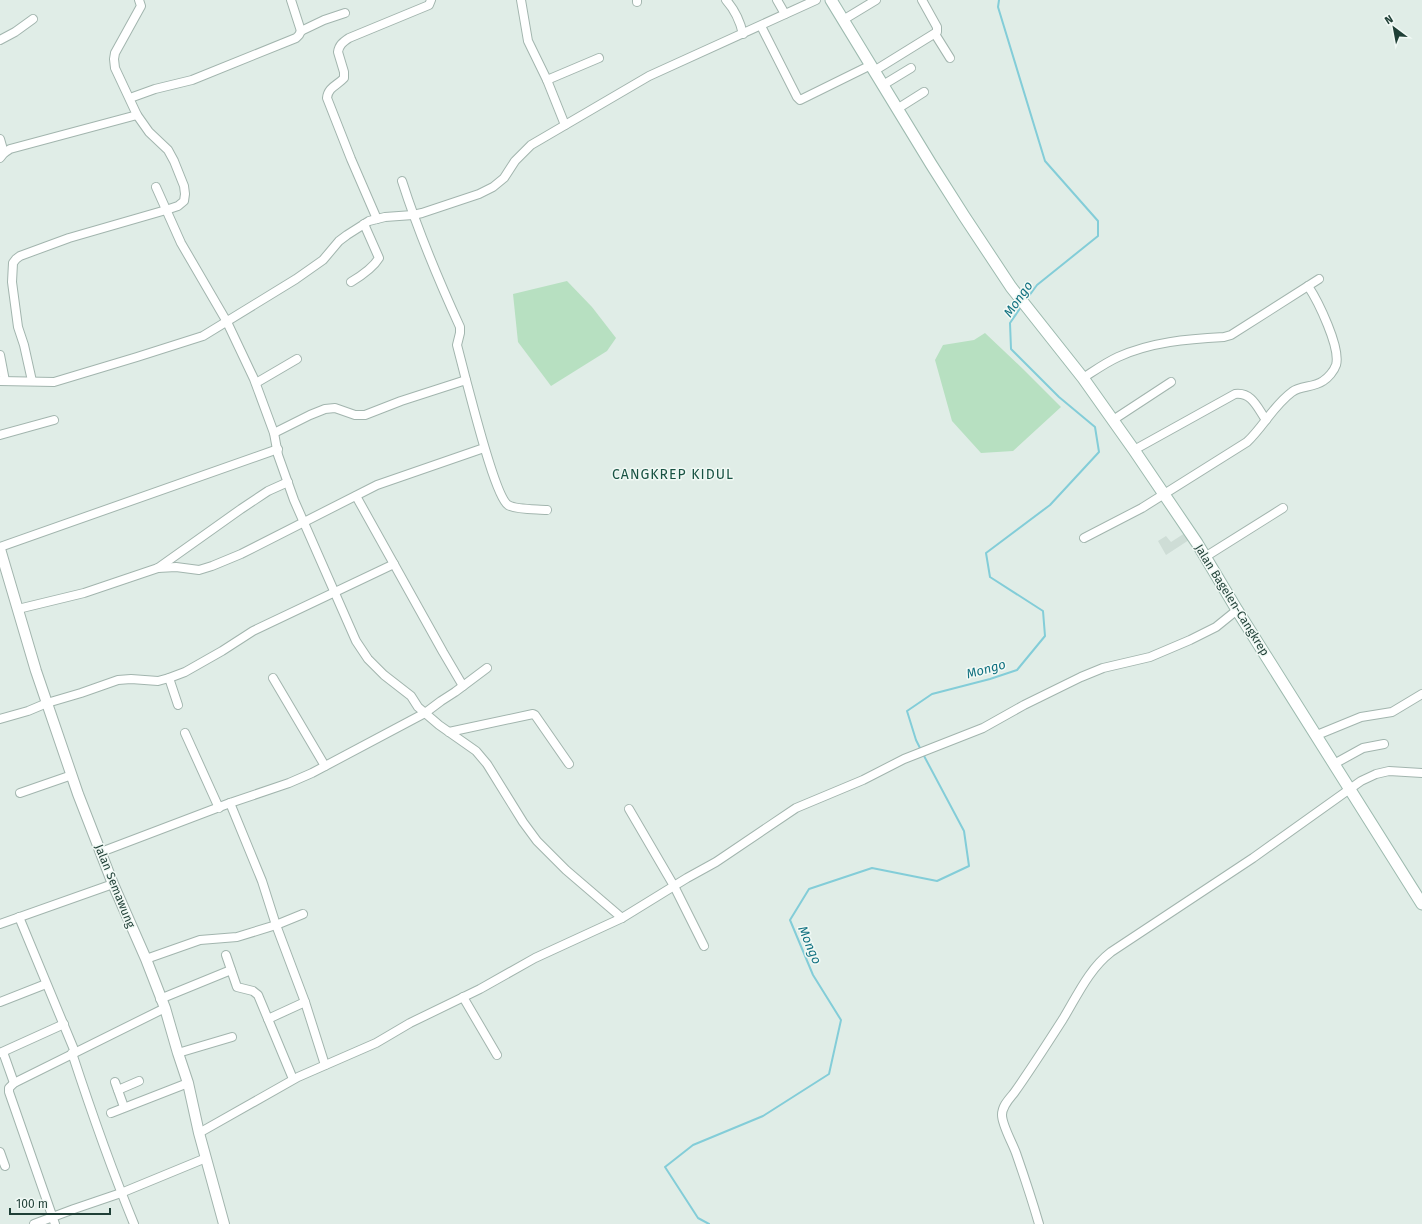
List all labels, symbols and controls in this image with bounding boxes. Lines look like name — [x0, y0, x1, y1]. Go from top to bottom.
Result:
north arrow — [1374, 8, 1414, 48]
text: N — [1382, 12, 1396, 27]
water label: Mongo — [1000, 278, 1036, 320]
district label: CANGKREP KIDUL — [612, 466, 734, 483]
street label: Jalan Bagelen-Cangkrep — [1192, 542, 1272, 658]
water label: Mongo — [965, 657, 1007, 681]
street label: Jalan Semawung — [92, 842, 138, 931]
water label: Mongo — [795, 924, 825, 966]
scale bar — [10, 1190, 110, 1216]
text: 100 m — [16, 1197, 48, 1211]

